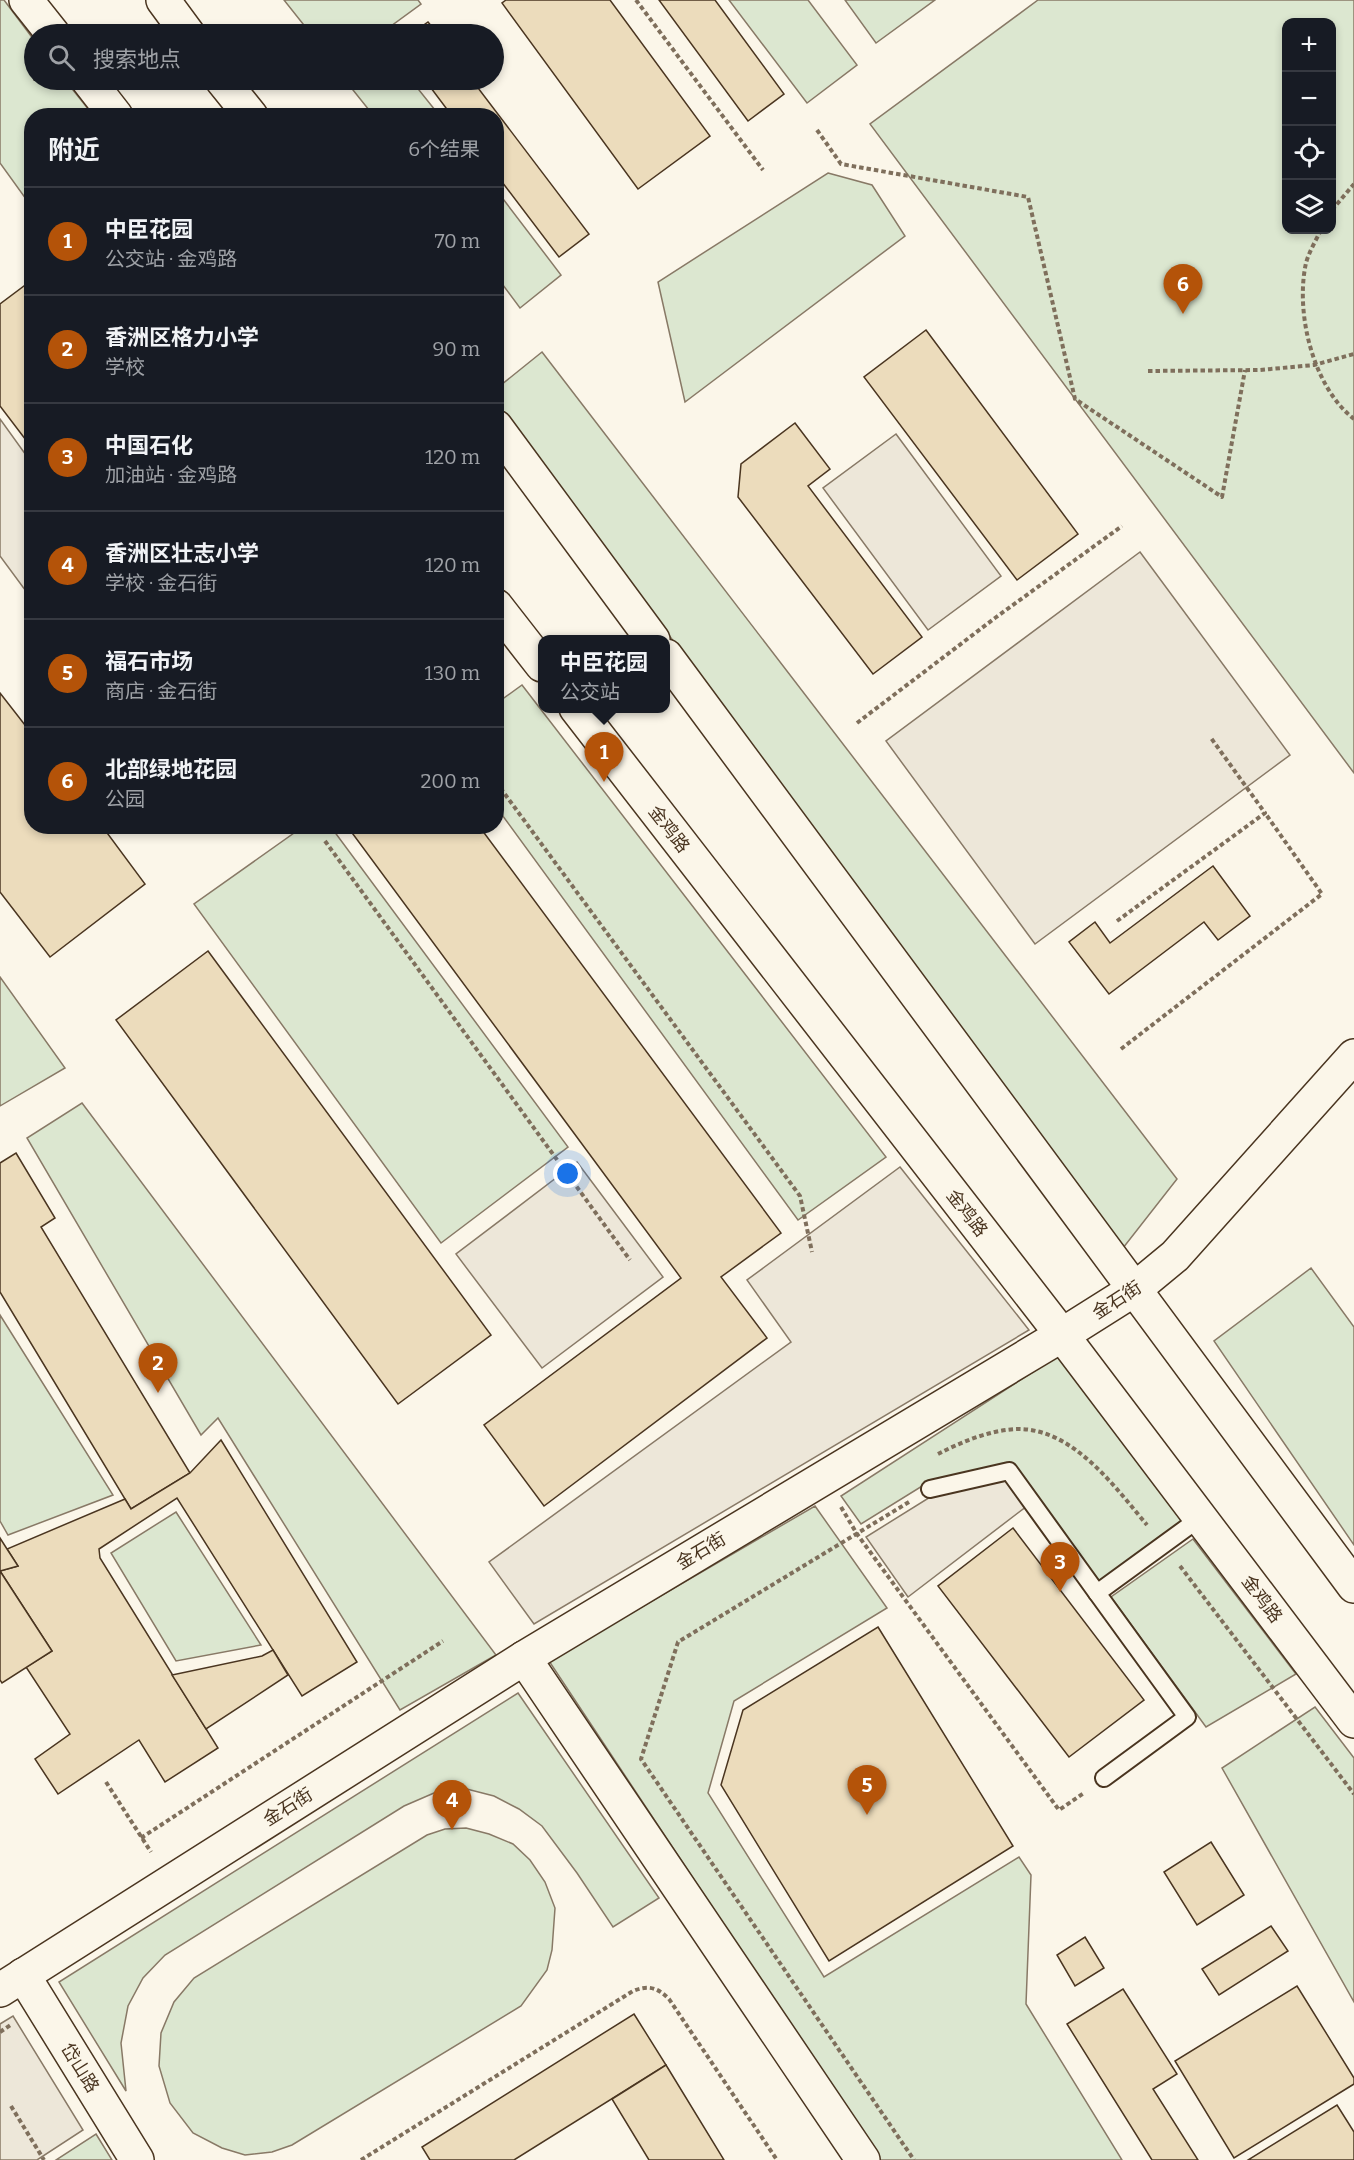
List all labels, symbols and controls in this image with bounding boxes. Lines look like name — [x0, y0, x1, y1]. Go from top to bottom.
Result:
map controls — [1282, 18, 1336, 234]
button: + — [1282, 18, 1336, 72]
search box — [24, 24, 504, 90]
icon: search — [45, 41, 78, 74]
text: 搜索地点 — [93, 46, 181, 73]
button: − — [1282, 72, 1336, 126]
button: locate — [1282, 126, 1336, 180]
text: 附近 — [48, 135, 100, 166]
text: 6个结果 — [408, 137, 480, 161]
button: layers — [1282, 180, 1336, 234]
text: 中臣花园 — [105, 216, 193, 243]
text: 1 — [63, 229, 72, 253]
text: 70 m — [434, 229, 480, 253]
text: 公交站 · 金鸡路 — [105, 247, 237, 271]
pin: 6 — [1164, 264, 1202, 314]
text: 香洲区格力小学 — [105, 324, 259, 351]
text: 2 — [62, 337, 73, 361]
text: 90 m — [432, 337, 480, 361]
text: 学校 — [105, 355, 145, 379]
text: 中国石化 — [105, 432, 193, 459]
text: 3 — [62, 445, 73, 469]
text: 120 m — [425, 445, 480, 469]
text: 加油站 · 金鸡路 — [105, 463, 237, 487]
text: 香洲区壮志小学 — [105, 540, 259, 567]
text: 4 — [61, 553, 74, 577]
text: 120 m — [425, 553, 480, 577]
text: 学校 · 金石街 — [105, 571, 217, 595]
popup — [538, 635, 670, 713]
text: 福石市场 — [105, 648, 193, 675]
text: 中臣花园 — [560, 649, 648, 676]
text: 5 — [62, 661, 73, 685]
text: 130 m — [425, 661, 480, 685]
text: 商店 · 金石街 — [105, 679, 217, 703]
text: 公交站 — [560, 680, 620, 704]
pin: 1 — [584, 732, 624, 782]
text: 北部绿地花园 — [105, 756, 237, 783]
text: 6 — [62, 769, 73, 793]
text: 200 m — [420, 769, 480, 793]
text: 公园 — [105, 787, 145, 811]
street label: 金鸡路 — [644, 801, 694, 857]
your location — [553, 1159, 582, 1188]
street label: 金鸡路 — [942, 1185, 992, 1241]
street label: 金石街 — [1088, 1276, 1146, 1324]
pin: 2 — [138, 1344, 178, 1393]
street label: 金石街 — [672, 1528, 730, 1574]
pin: 3 — [1040, 1542, 1080, 1592]
street label: 金鸡路 — [1237, 1571, 1287, 1627]
pin: 5 — [848, 1766, 886, 1815]
pin: 4 — [432, 1780, 472, 1830]
street label: 金石街 — [259, 1783, 317, 1831]
street label: 岱山路 — [56, 2039, 104, 2097]

